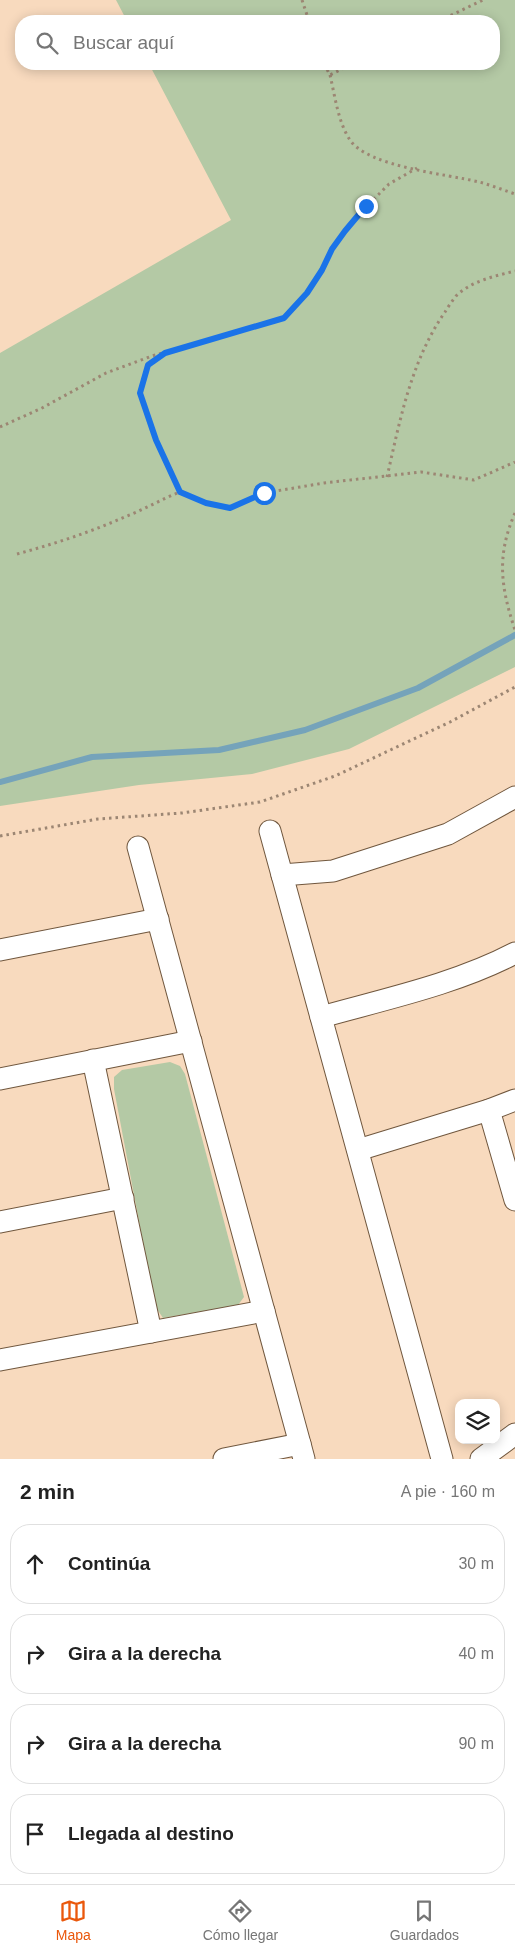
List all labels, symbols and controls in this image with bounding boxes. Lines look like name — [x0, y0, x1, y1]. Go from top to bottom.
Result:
search box — [15, 15, 500, 70]
icon: search — [33, 29, 61, 57]
text: Buscar aquí — [73, 32, 174, 53]
route end — [355, 195, 378, 218]
route start — [253, 482, 276, 505]
map controls — [455, 1399, 500, 1444]
button: layers — [455, 1399, 500, 1444]
text: 2 min — [20, 1480, 75, 1503]
text: A pie · 160 m — [401, 1483, 495, 1500]
icon: ahead — [21, 1550, 49, 1578]
text: Continúa — [68, 1553, 150, 1574]
text: 30 m — [458, 1555, 494, 1572]
icon: right — [21, 1640, 49, 1668]
text: Gira a la derecha — [68, 1643, 221, 1664]
text: 40 m — [458, 1645, 494, 1662]
icon: right — [21, 1730, 49, 1758]
text: Gira a la derecha — [68, 1733, 221, 1754]
text: 90 m — [458, 1735, 494, 1752]
icon: arrive — [21, 1820, 49, 1848]
text: Llegada al destino — [68, 1823, 234, 1844]
tab: Mapa — [56, 1897, 91, 1943]
tab: Cómo llegar — [203, 1897, 278, 1943]
tab: Guardados — [390, 1897, 459, 1943]

